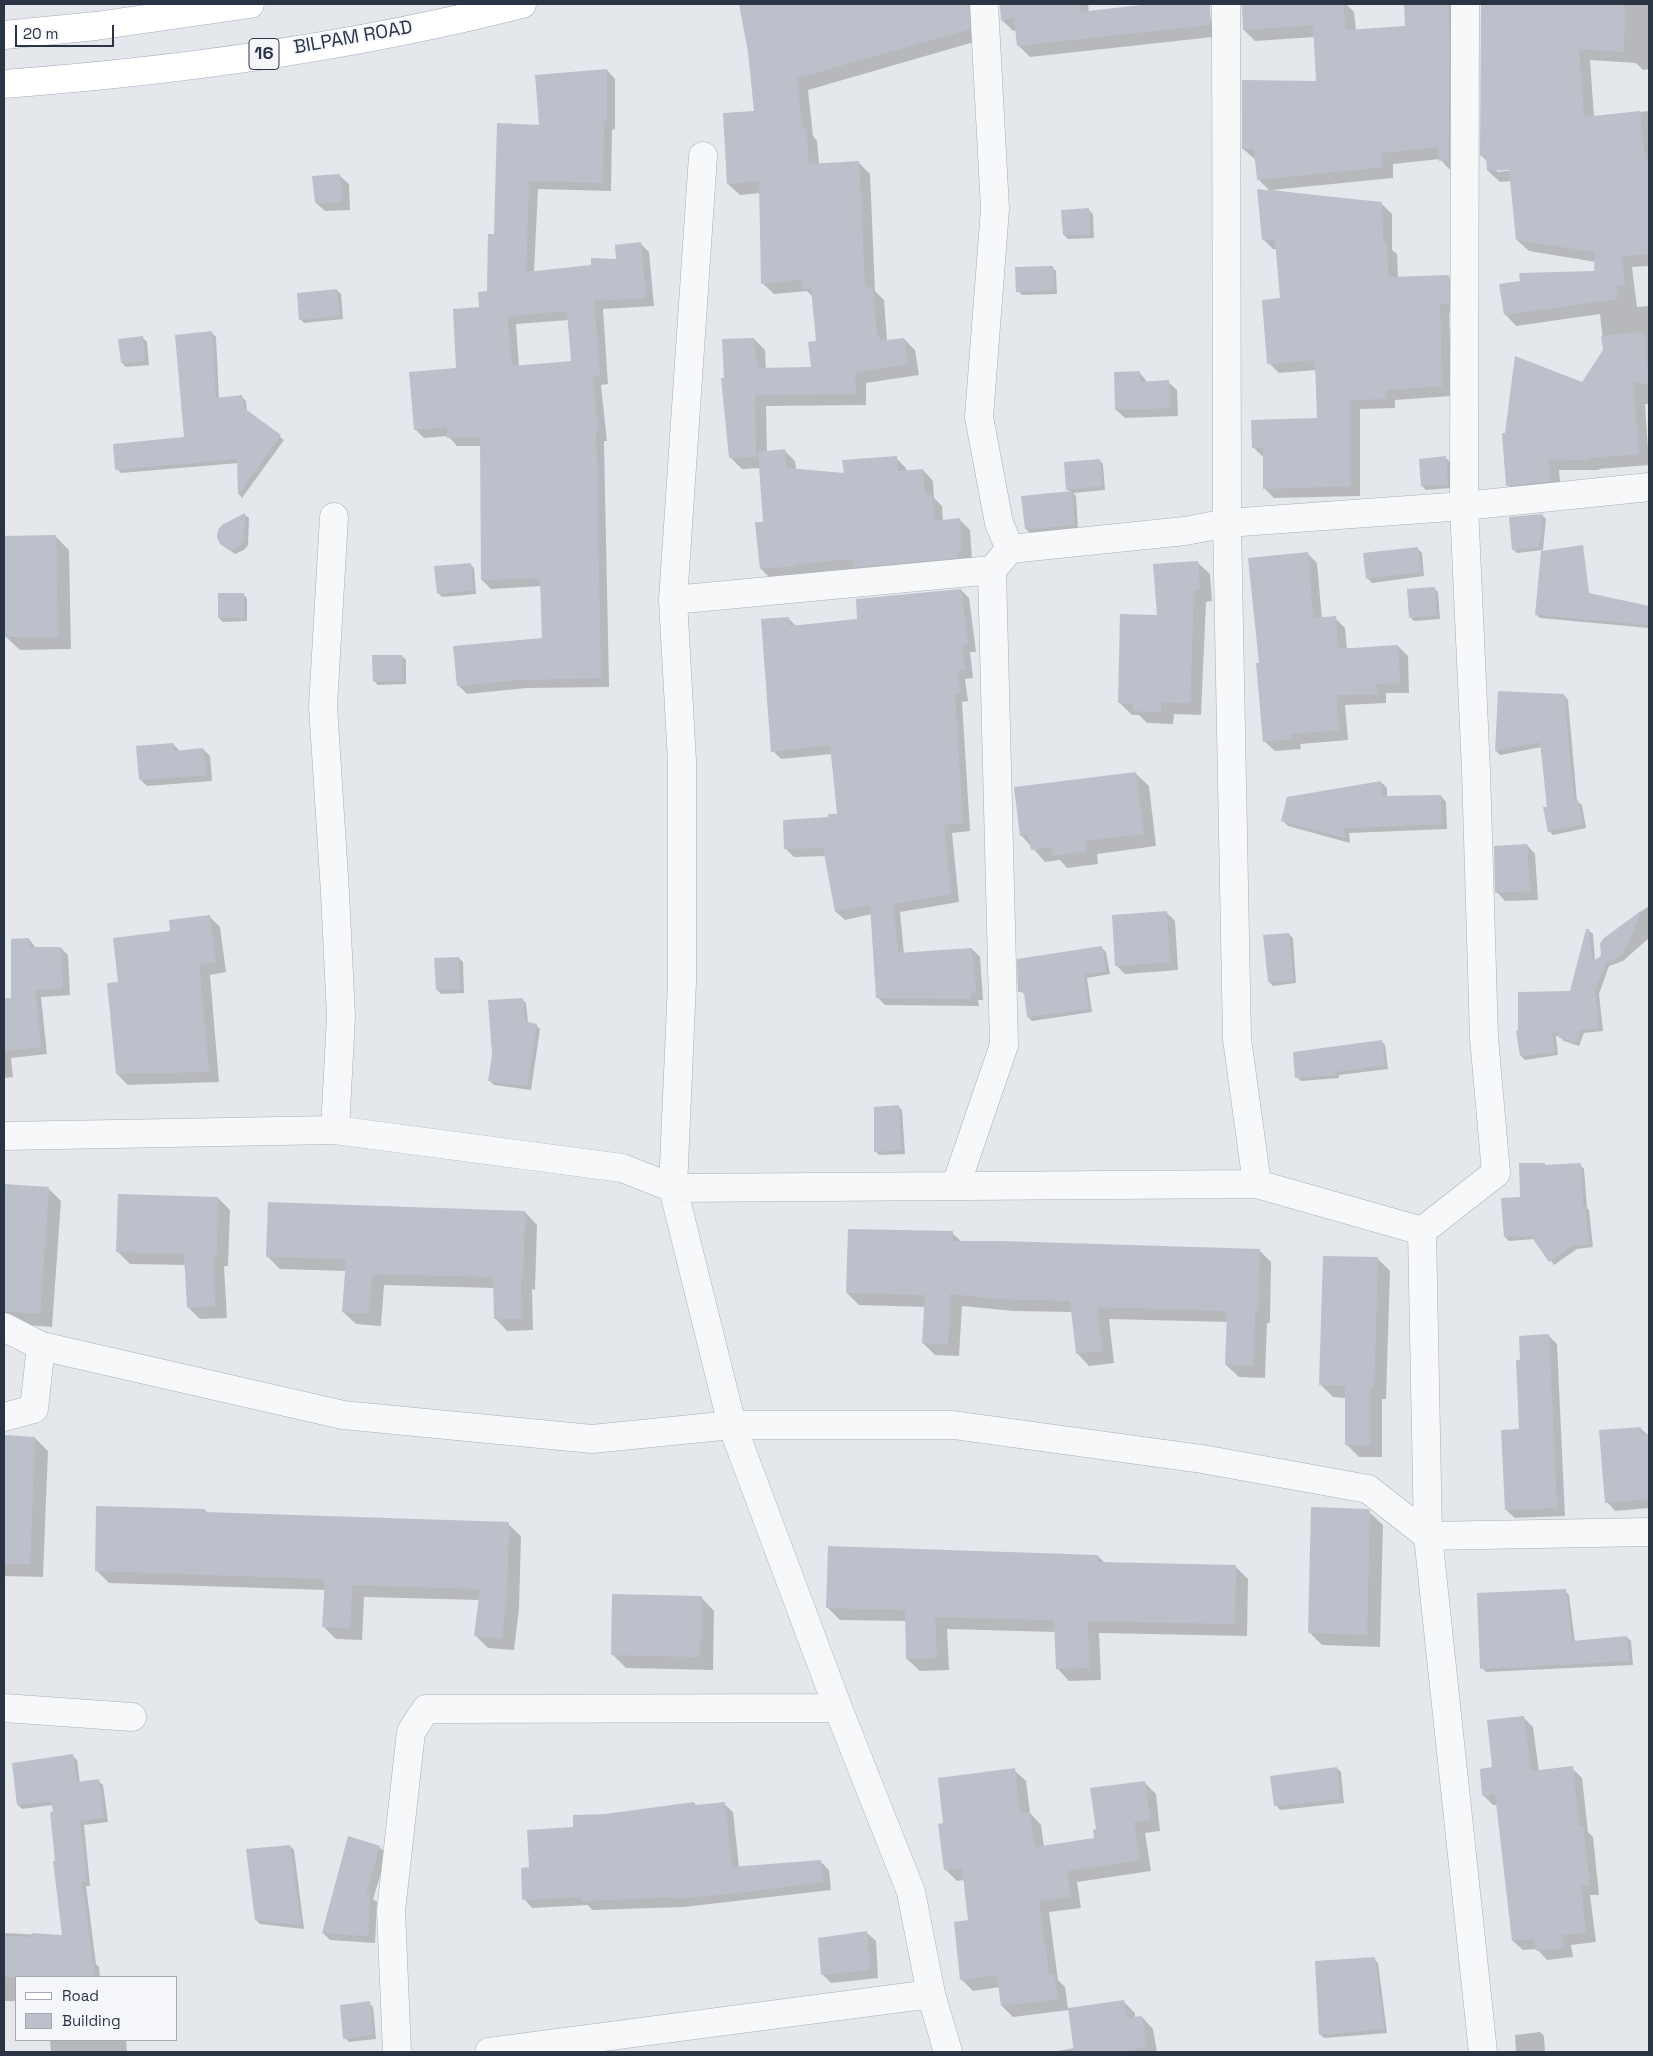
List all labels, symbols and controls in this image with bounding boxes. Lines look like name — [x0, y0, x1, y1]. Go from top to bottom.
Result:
scale bar — [18, 15, 116, 47]
street label: BILPAM ROAD — [292, 16, 414, 60]
text: 20 m — [23, 24, 58, 43]
road number: 16 — [249, 39, 279, 70]
legend — [15, 1976, 178, 2041]
text: Road — [62, 1986, 99, 2005]
text: Building — [62, 2011, 121, 2030]

